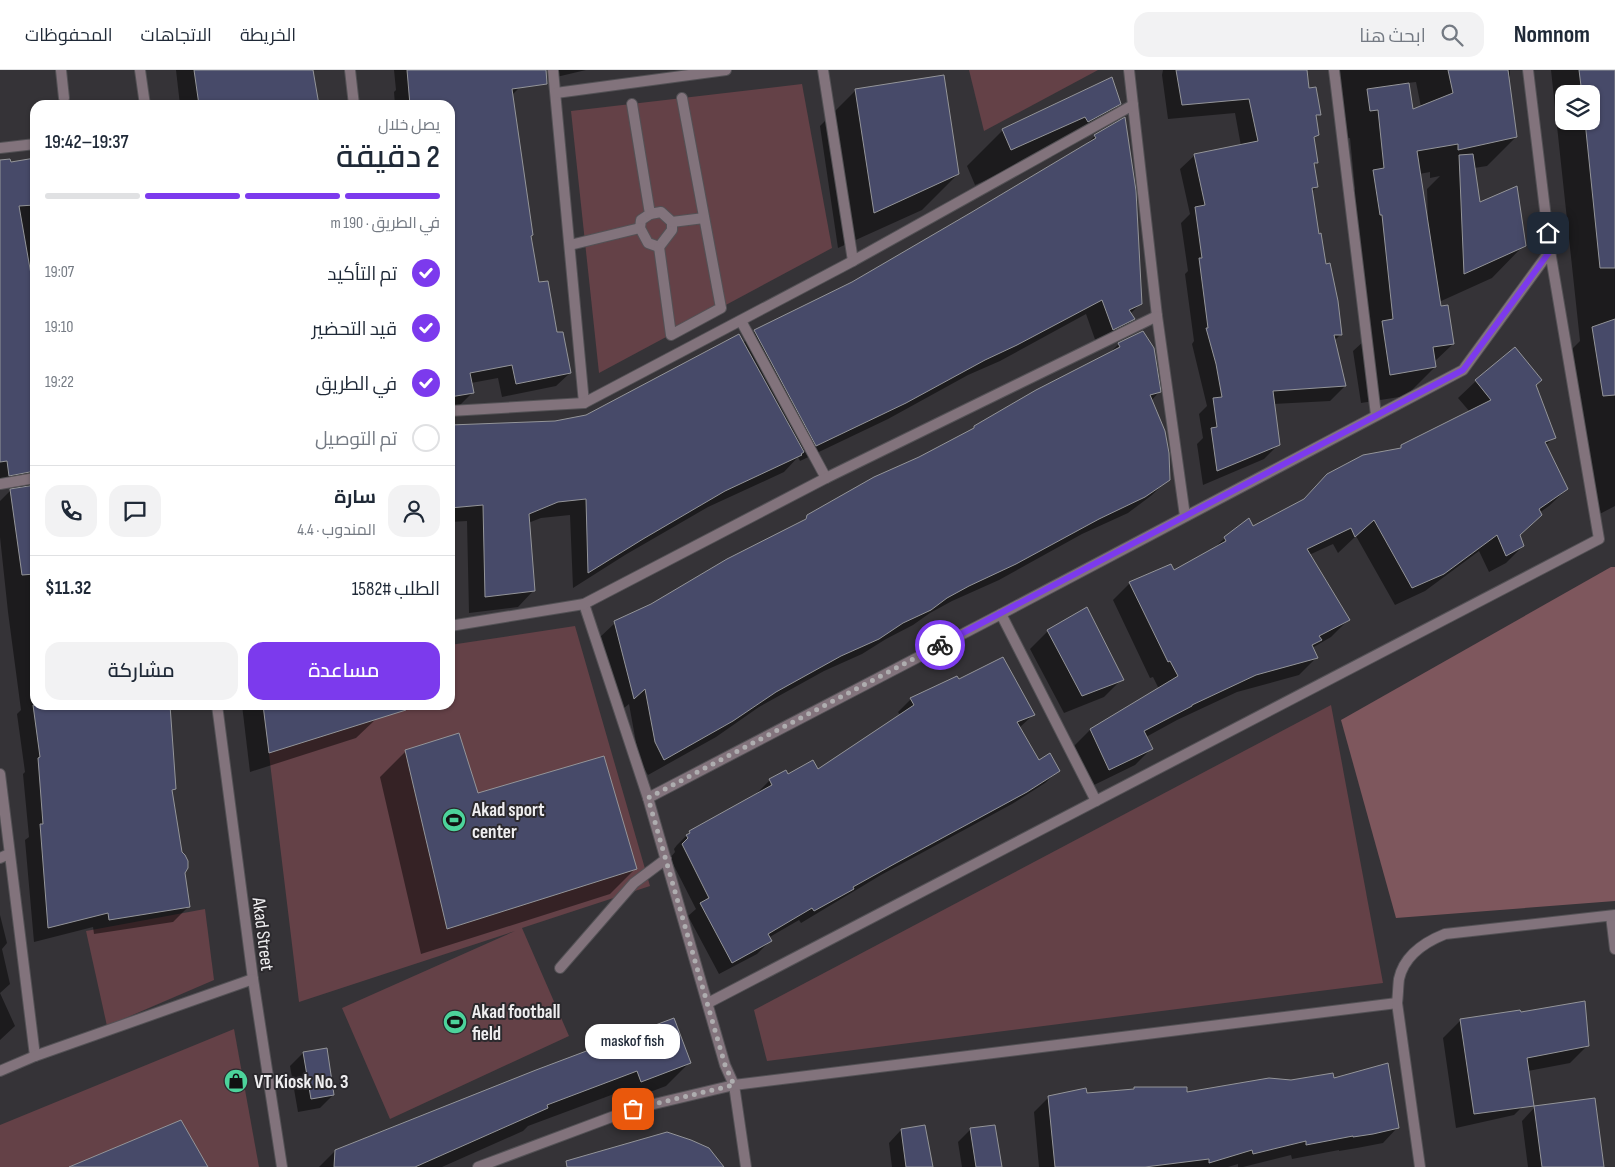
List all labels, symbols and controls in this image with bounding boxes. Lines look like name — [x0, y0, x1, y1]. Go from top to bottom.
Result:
search box — [1134, 12, 1484, 57]
text: Nomnom — [1514, 20, 1590, 49]
icon: search — [1438, 21, 1466, 49]
text: المحفوظات — [25, 25, 113, 46]
text: الاتجاهات — [141, 25, 212, 46]
text: الخريطة — [240, 25, 296, 46]
text: ابحث هنا — [1359, 25, 1426, 48]
map controls — [1555, 85, 1600, 130]
button: layers — [1555, 85, 1600, 130]
text: يصل خلال — [378, 116, 440, 135]
text: 19:37–19:42 — [45, 131, 128, 154]
text: 2 دقيقة — [336, 138, 440, 177]
pin — [1527, 212, 1569, 254]
text: في الطريق · 190 m — [330, 214, 440, 233]
icon: home — [1534, 219, 1562, 247]
icon: check — [412, 259, 440, 287]
text: 19:07 — [45, 263, 74, 282]
text: تم التأكيد — [327, 263, 397, 286]
icon: check — [412, 314, 440, 342]
text: 19:10 — [45, 318, 73, 337]
text: قيد التحضير — [312, 318, 397, 341]
icon: check — [412, 369, 440, 397]
text: 19:22 — [45, 373, 74, 392]
text: في الطريق — [316, 373, 397, 396]
text: تم التوصيل — [315, 428, 397, 451]
button: phone — [45, 485, 97, 537]
button: chat — [109, 485, 161, 537]
button: person — [388, 485, 440, 537]
text: سارة — [334, 486, 376, 509]
text: المندوب · 4.4 — [297, 521, 376, 540]
text: $11.32 — [45, 577, 91, 600]
text: الطلب #1582 — [352, 578, 440, 601]
courier — [915, 620, 965, 670]
icon: bike — [926, 631, 954, 659]
button: مشاركة — [45, 642, 238, 700]
button: مساعدة — [248, 642, 440, 700]
place label: Akad sport center — [471, 799, 544, 844]
sports icon: Akad sport center — [441, 807, 467, 833]
street label: Akad Street — [246, 895, 278, 972]
place label: Akad football field — [471, 1001, 560, 1046]
sports icon: Akad football field — [442, 1009, 468, 1035]
callout: maskof fish — [586, 1024, 680, 1059]
text: maskof fish — [601, 1032, 664, 1051]
shop icon: VT Kiosk No. 3 — [223, 1068, 249, 1094]
place label: VT Kiosk No. 3 — [254, 1071, 349, 1094]
pin — [612, 1088, 654, 1130]
icon: bag — [619, 1095, 647, 1123]

